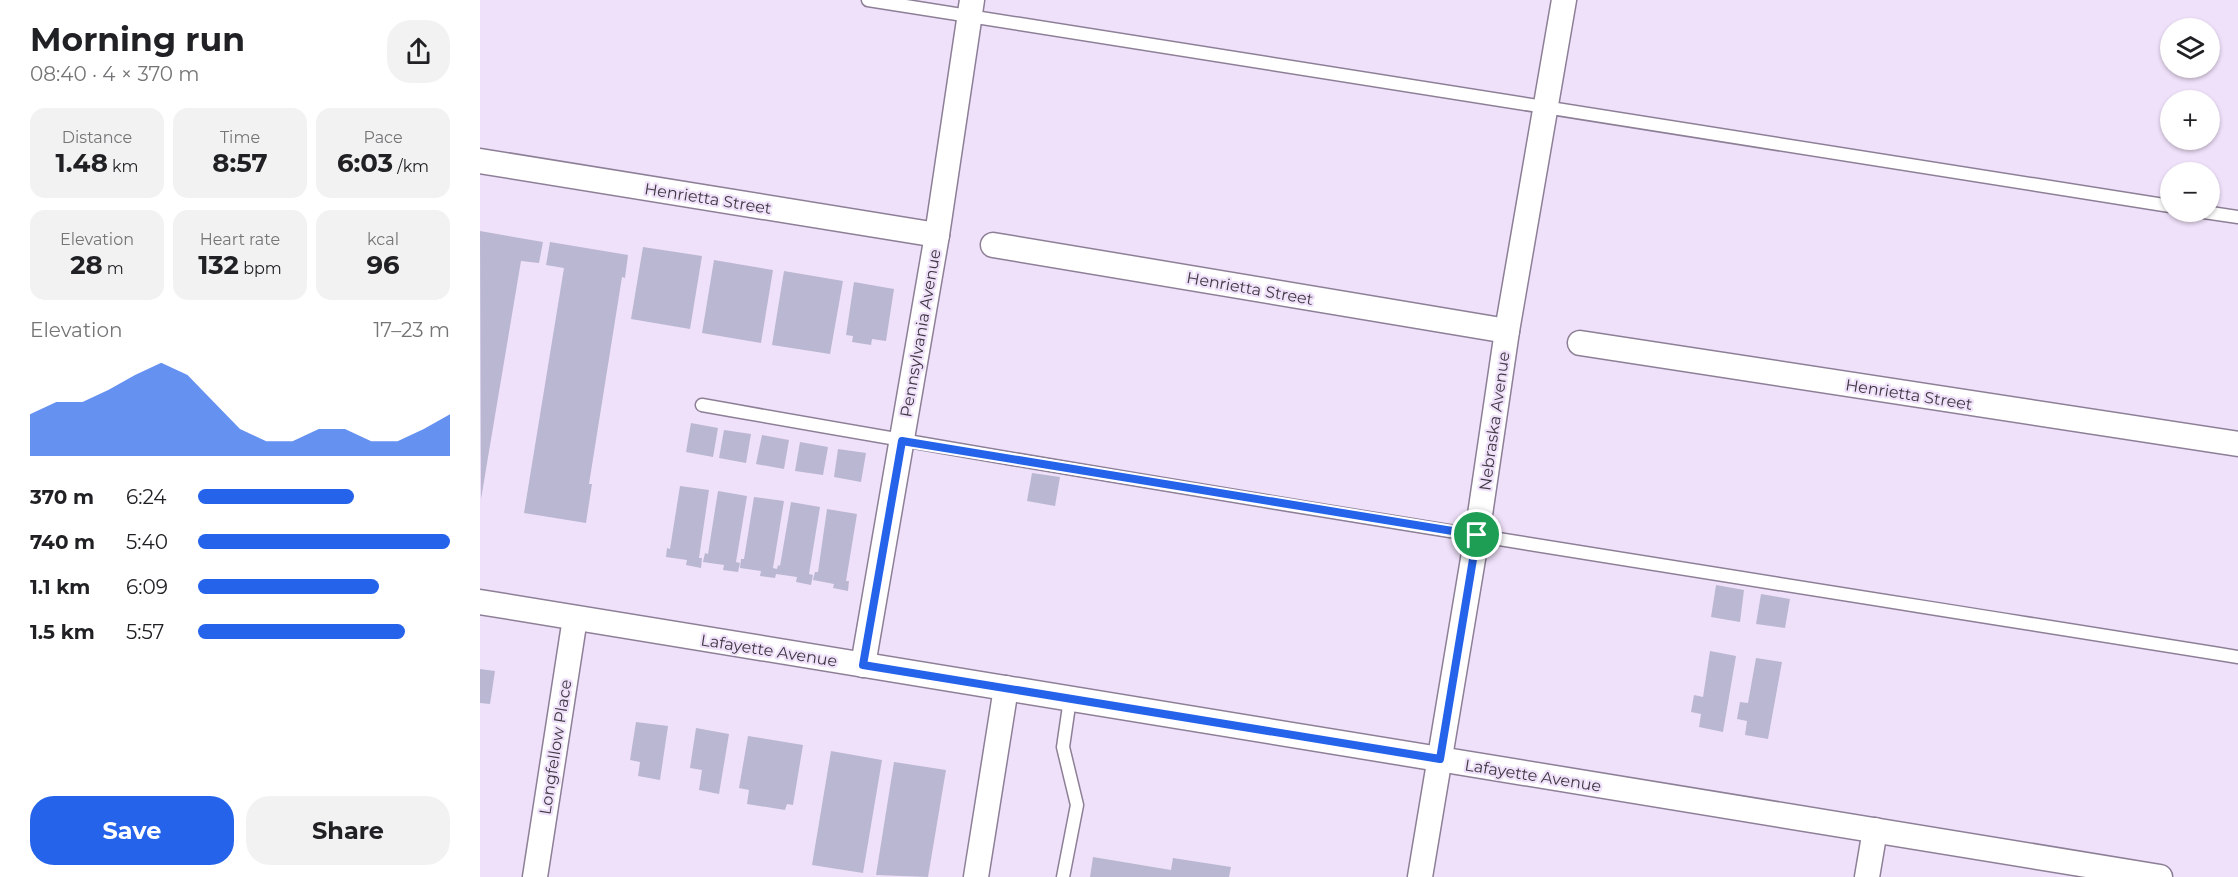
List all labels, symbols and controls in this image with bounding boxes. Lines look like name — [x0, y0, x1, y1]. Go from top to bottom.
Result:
map controls — [2160, 18, 2220, 222]
button: layers — [2160, 18, 2220, 78]
text: Morning run — [30, 19, 245, 59]
button: share — [387, 20, 450, 83]
text: 08:40 · 4 × 370 m — [30, 62, 200, 86]
button: + — [2160, 90, 2220, 150]
text: Distance — [62, 128, 132, 147]
text: Time — [220, 128, 260, 147]
text: Pace — [363, 128, 403, 147]
text: 1.48 — [56, 147, 108, 179]
text: 8:57 — [212, 147, 268, 179]
text: 6:03 — [337, 147, 393, 179]
text: km — [108, 157, 138, 176]
text: /km — [393, 157, 429, 176]
button: − — [2160, 162, 2220, 222]
street label: Henrietta Street — [643, 179, 773, 218]
text: Elevation — [60, 230, 134, 249]
text: Heart rate — [200, 230, 280, 249]
text: kcal — [367, 230, 399, 249]
street label: Pennsylvania Avenue — [896, 248, 945, 419]
text: 28 — [70, 249, 103, 281]
text: 132 — [198, 249, 239, 281]
text: 96 — [366, 249, 400, 281]
text: m — [103, 259, 124, 278]
text: bpm — [239, 259, 282, 278]
street label: Henrietta Street — [1185, 268, 1315, 309]
text: Elevation — [30, 318, 122, 342]
text: 17–23 m — [373, 318, 450, 342]
street label: Nebraska Avenue — [1475, 350, 1514, 492]
street label: Henrietta Street — [1844, 375, 1974, 414]
text: 370 m — [30, 485, 94, 509]
text: 6:24 — [126, 485, 167, 509]
pin — [1451, 509, 1502, 560]
icon: arrive — [1460, 518, 1493, 551]
text: 740 m — [30, 530, 95, 554]
text: 5:40 — [126, 530, 168, 554]
text: 1.1 km — [30, 575, 90, 599]
text: 6:09 — [126, 575, 168, 599]
text: 1.5 km — [30, 620, 95, 644]
text: 5:57 — [126, 620, 164, 644]
street label: Lafayette Avenue — [699, 630, 839, 671]
street label: Longfellow Place — [535, 678, 576, 816]
street label: Lafayette Avenue — [1463, 755, 1603, 796]
button: Save — [30, 796, 234, 865]
button: Share — [246, 796, 450, 865]

